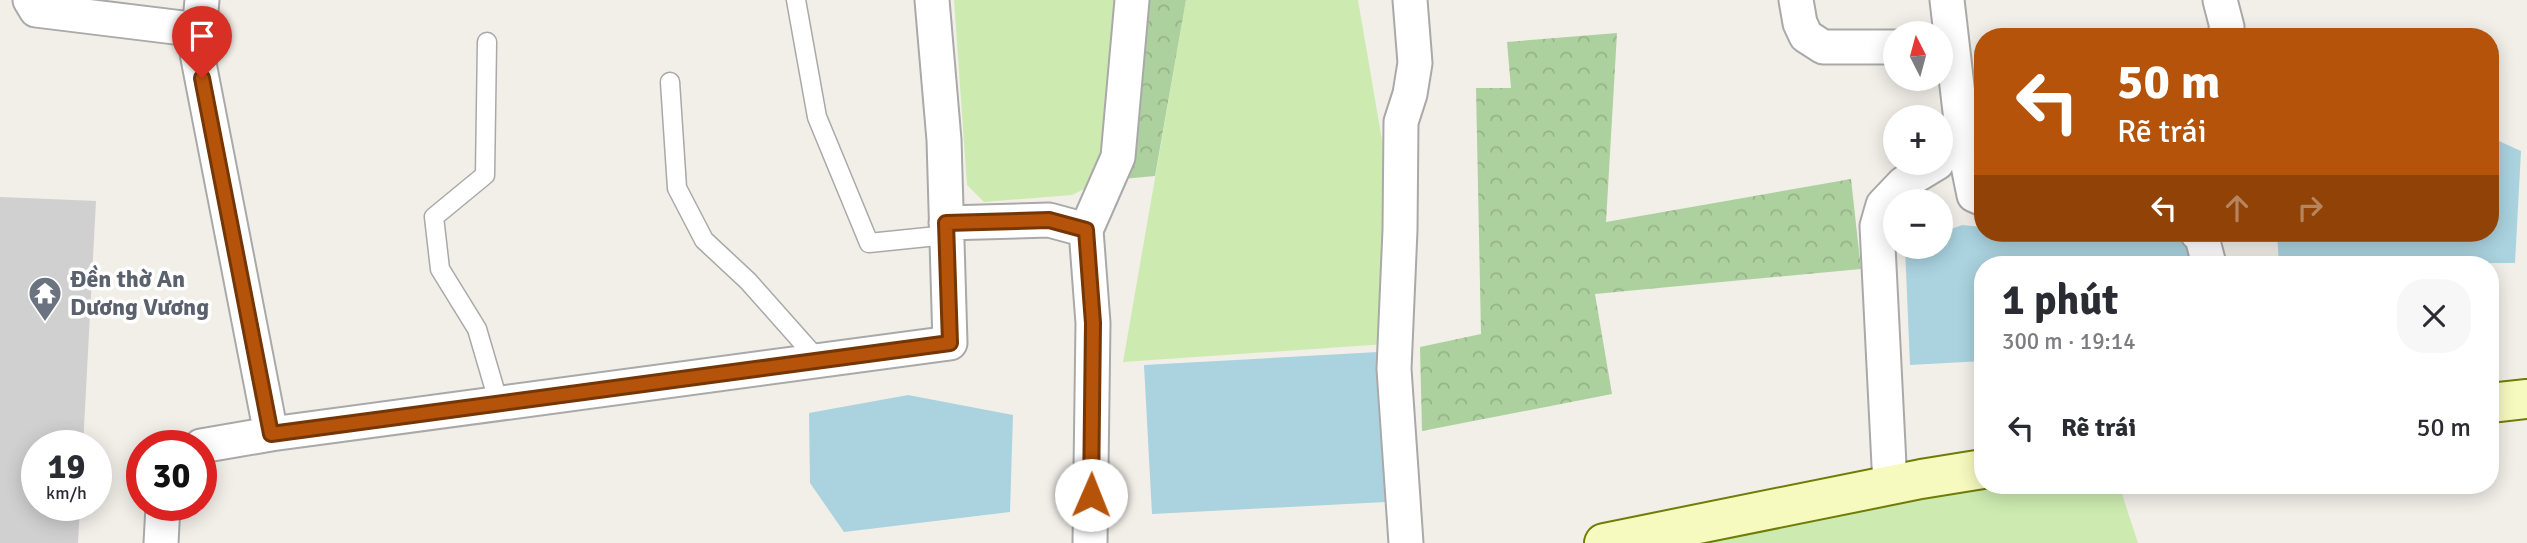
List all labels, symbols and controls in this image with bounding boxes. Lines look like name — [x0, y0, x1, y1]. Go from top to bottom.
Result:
pin — [172, 6, 232, 78]
icon: arrive — [183, 17, 221, 55]
north arrow — [1883, 21, 1953, 91]
map controls — [1883, 21, 1953, 259]
text: 50 m — [2117, 52, 2220, 112]
icon: left — [2002, 56, 2093, 147]
button: + — [1883, 105, 1953, 175]
text: Rẽ trái — [2117, 112, 2207, 151]
button: − — [1883, 189, 1953, 259]
icon: left — [2145, 189, 2183, 227]
icon: ahead — [2218, 189, 2256, 227]
icon: right — [2291, 189, 2329, 227]
place label: Đền thờ An Dương Vương — [70, 264, 209, 322]
temple icon: Đền thờ An Dương Vương — [26, 274, 64, 323]
text: 1 phút — [2002, 275, 2118, 326]
button: close — [2397, 279, 2471, 353]
text: 300 m · 19:14 — [2002, 327, 2136, 356]
icon: left — [2002, 409, 2040, 447]
text: Rẽ trái — [2061, 412, 2136, 444]
text: 50 m — [2416, 412, 2471, 444]
speed limit sign: 30 — [126, 430, 217, 521]
text: 19 — [48, 445, 85, 488]
position arrow — [1054, 458, 1128, 532]
text: km/h — [46, 482, 87, 504]

